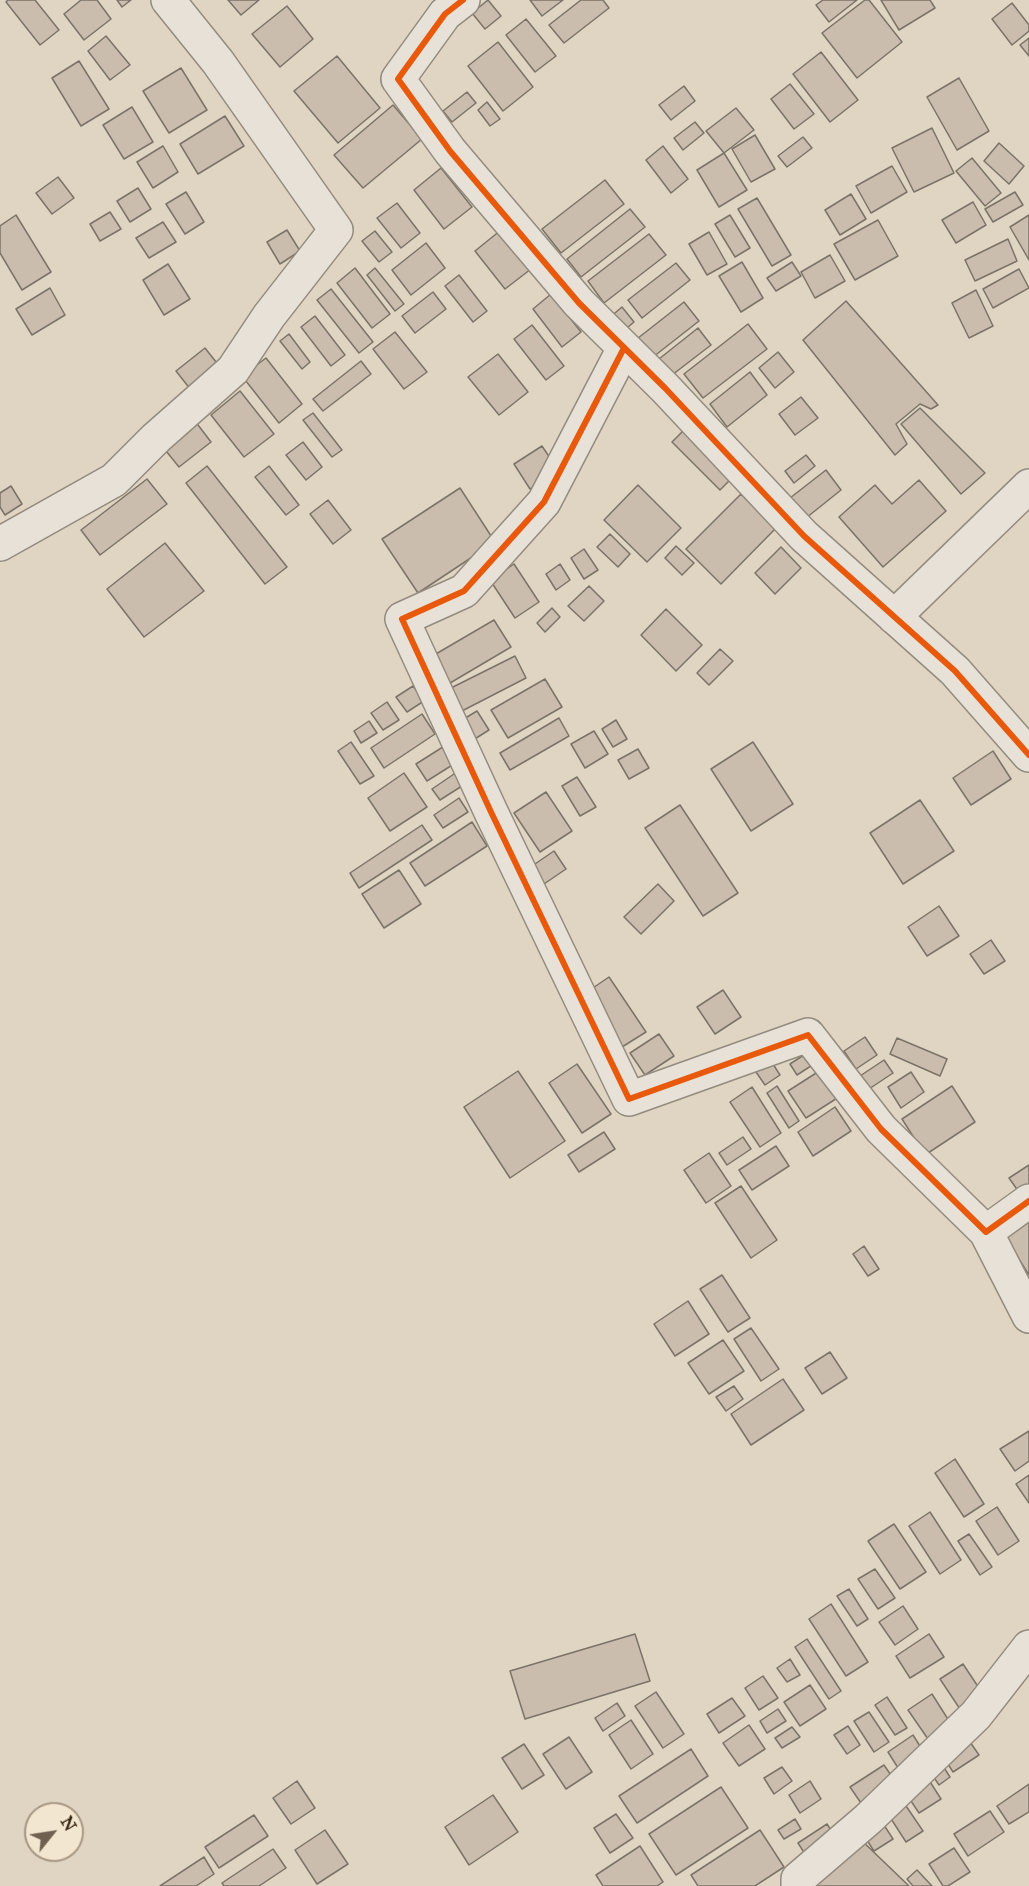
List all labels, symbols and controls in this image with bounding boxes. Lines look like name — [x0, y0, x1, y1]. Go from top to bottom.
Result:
north arrow — [24, 1802, 84, 1862]
text: N — [57, 1813, 80, 1834]

